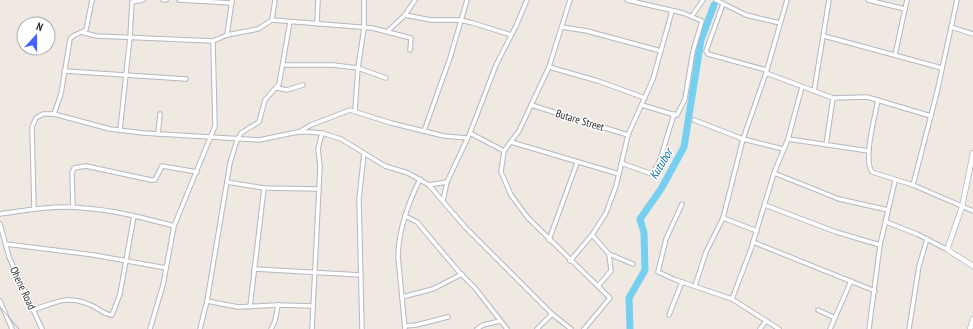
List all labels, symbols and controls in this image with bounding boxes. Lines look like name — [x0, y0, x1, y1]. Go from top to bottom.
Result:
north arrow — [16, 16, 56, 56]
text: N — [34, 19, 45, 34]
street label: Butare Street — [554, 106, 606, 134]
water label: Kutubor — [646, 144, 676, 182]
street label: Ohene Road — [7, 264, 39, 312]

